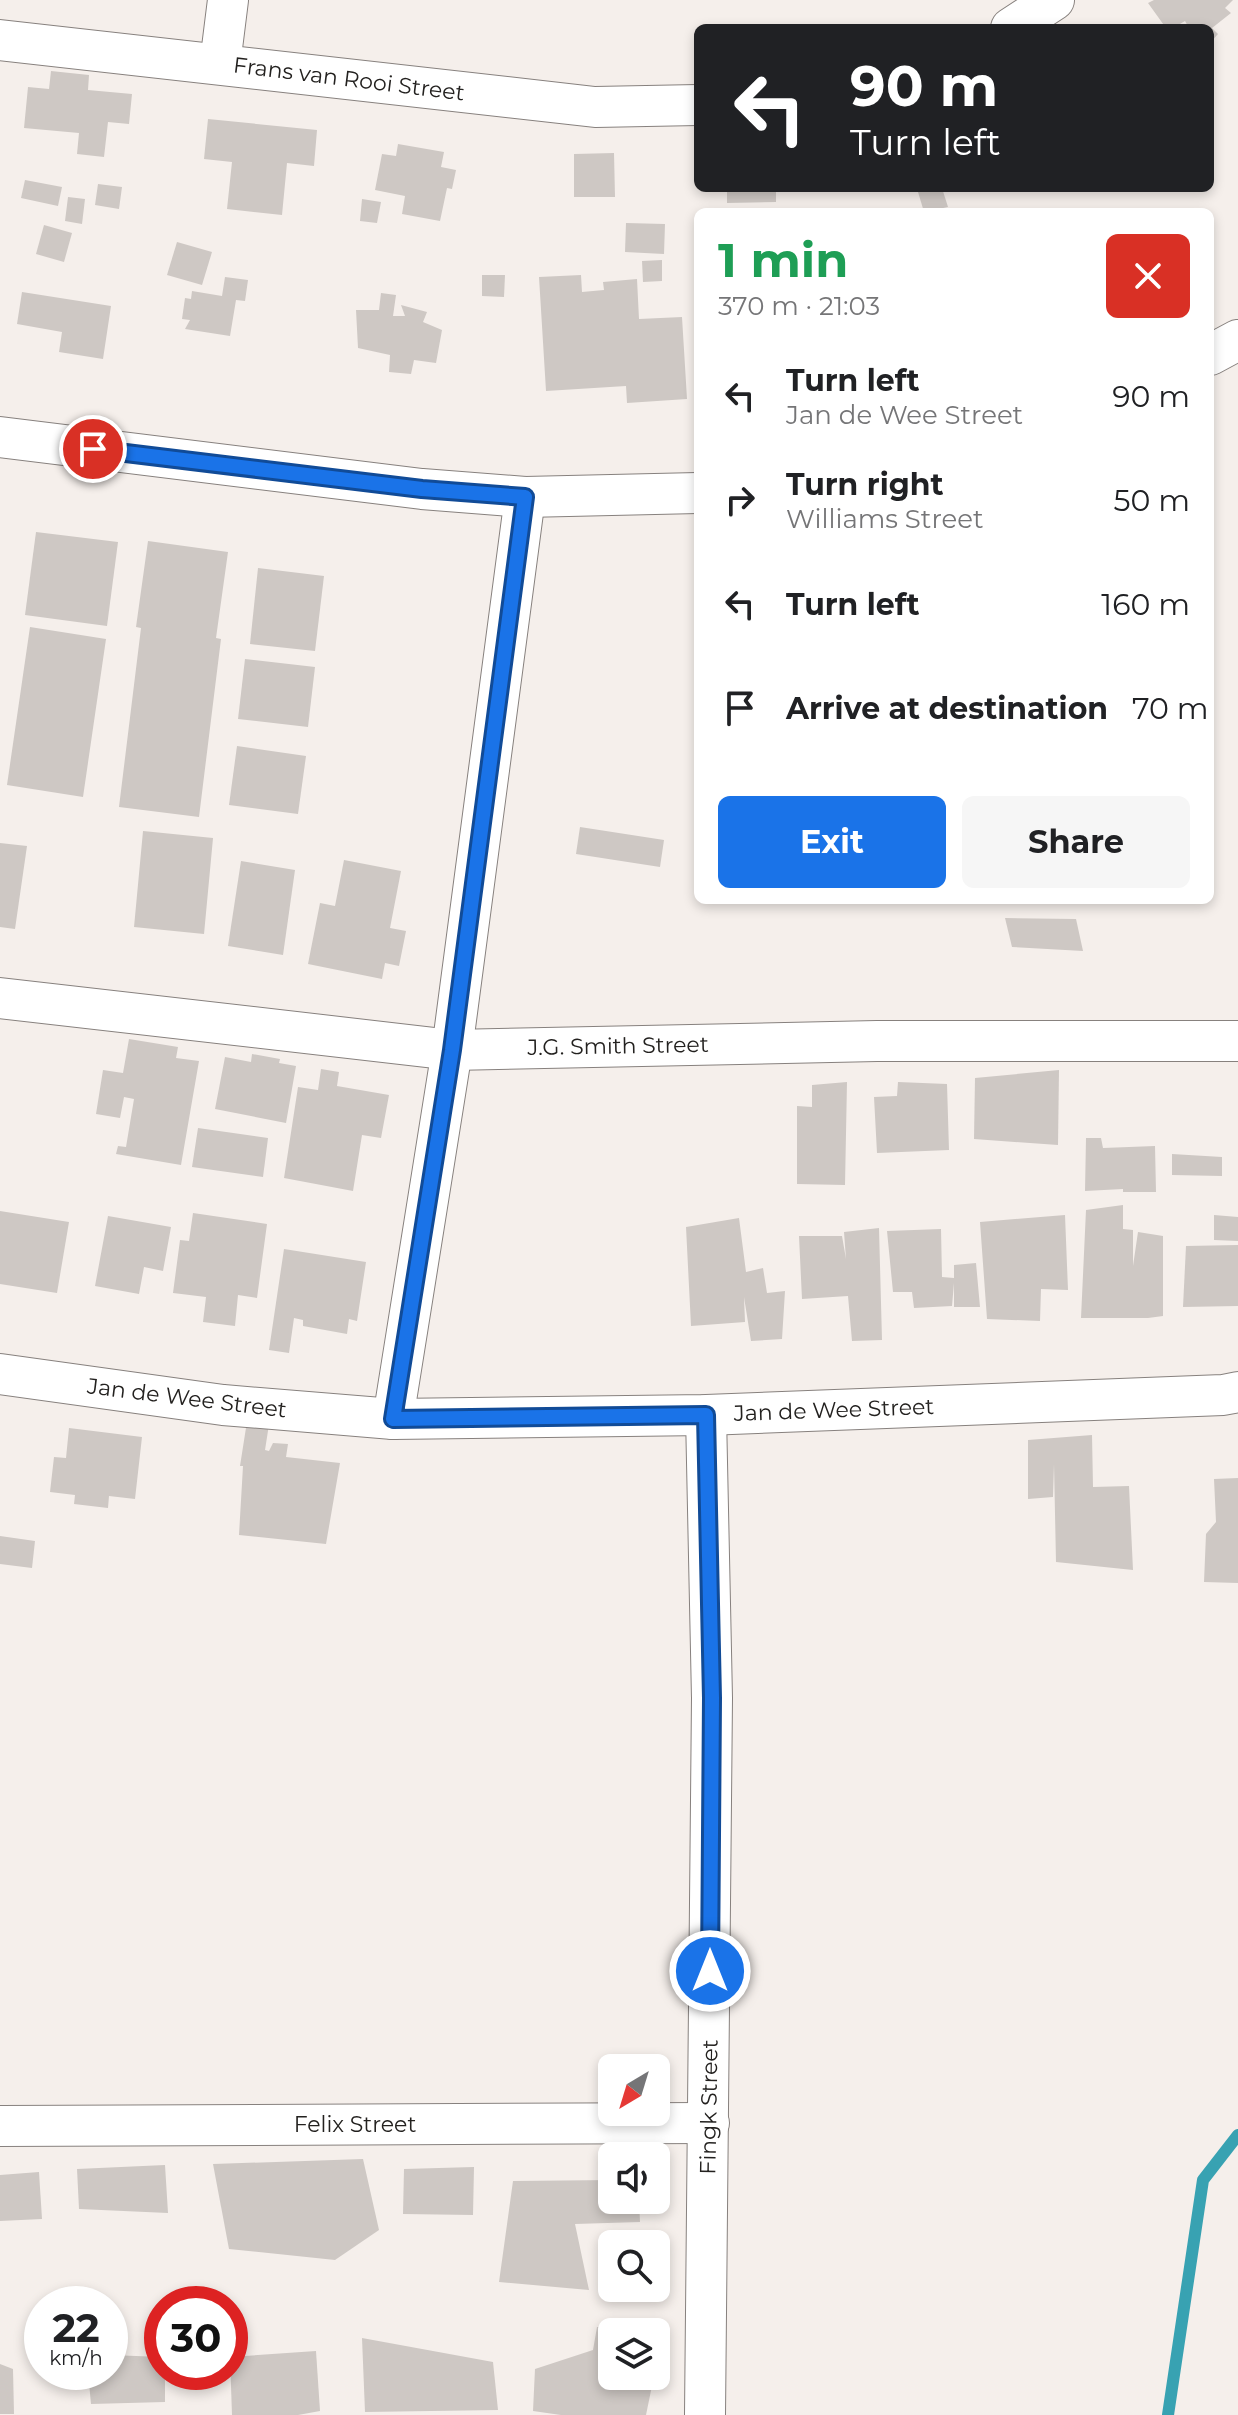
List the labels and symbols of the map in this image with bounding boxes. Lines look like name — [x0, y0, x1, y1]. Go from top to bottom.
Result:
street label: Frans van Rooi Street — [232, 51, 466, 107]
pin — [59, 415, 127, 483]
street label: J.G. Smith Street — [526, 1031, 709, 1061]
street label: Jan de Wee Street — [85, 1372, 288, 1424]
street label: Jan de Wee Street — [732, 1393, 935, 1427]
position arrow — [668, 1929, 752, 2013]
street label: Fingk Street — [694, 2039, 724, 2175]
north arrow — [598, 2054, 670, 2126]
street label: Felix Street — [294, 2111, 416, 2138]
speed limit sign: 30 — [144, 2286, 248, 2390]

